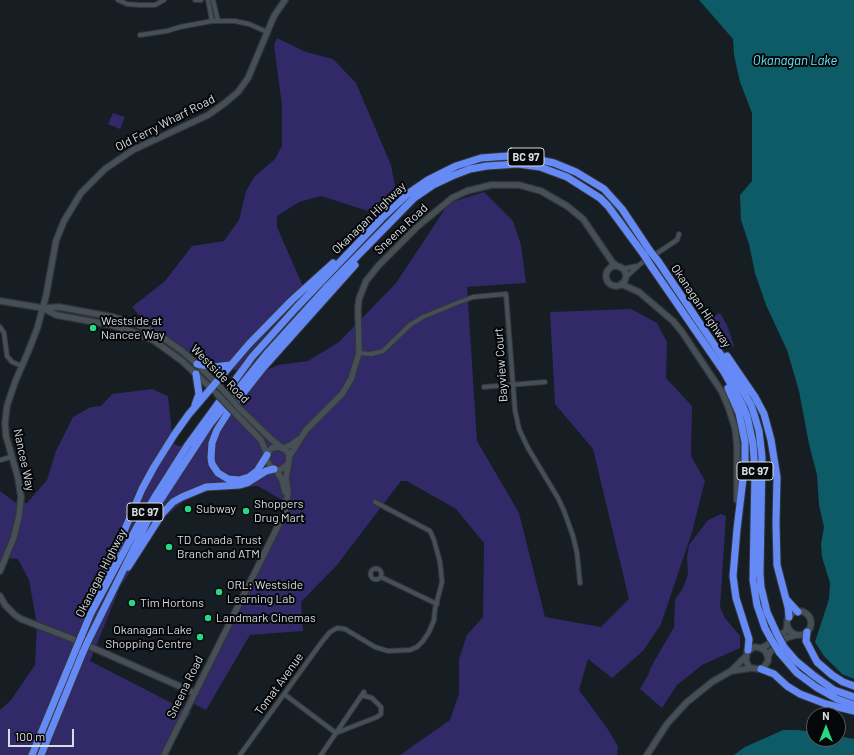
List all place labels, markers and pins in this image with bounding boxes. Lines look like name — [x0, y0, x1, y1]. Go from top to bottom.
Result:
place label: Westside at Nancee Way — [101, 314, 165, 342]
marker: Westside at Nancee Way — [88, 323, 98, 333]
place label: Shoppers Drug Mart — [254, 497, 305, 525]
place label: Subway — [196, 502, 236, 516]
marker: Subway — [183, 504, 193, 514]
marker: Shoppers Drug Mart — [241, 506, 251, 516]
place label: TD Canada Trust Branch and ATM — [177, 533, 262, 561]
marker: TD Canada Trust Branch and ATM — [164, 542, 174, 552]
place label: ORL: Westside Learning Lab — [227, 578, 303, 606]
marker: ORL: Westside Learning Lab — [214, 587, 224, 597]
place label: Tim Hortons — [140, 596, 204, 610]
marker: Tim Hortons — [127, 598, 137, 608]
place label: Landmark Cinemas — [216, 611, 316, 625]
marker: Landmark Cinemas — [203, 613, 213, 623]
place label: Okanagan Lake Shopping Centre — [105, 623, 192, 651]
marker: Okanagan Lake Shopping Centre — [195, 632, 205, 642]

